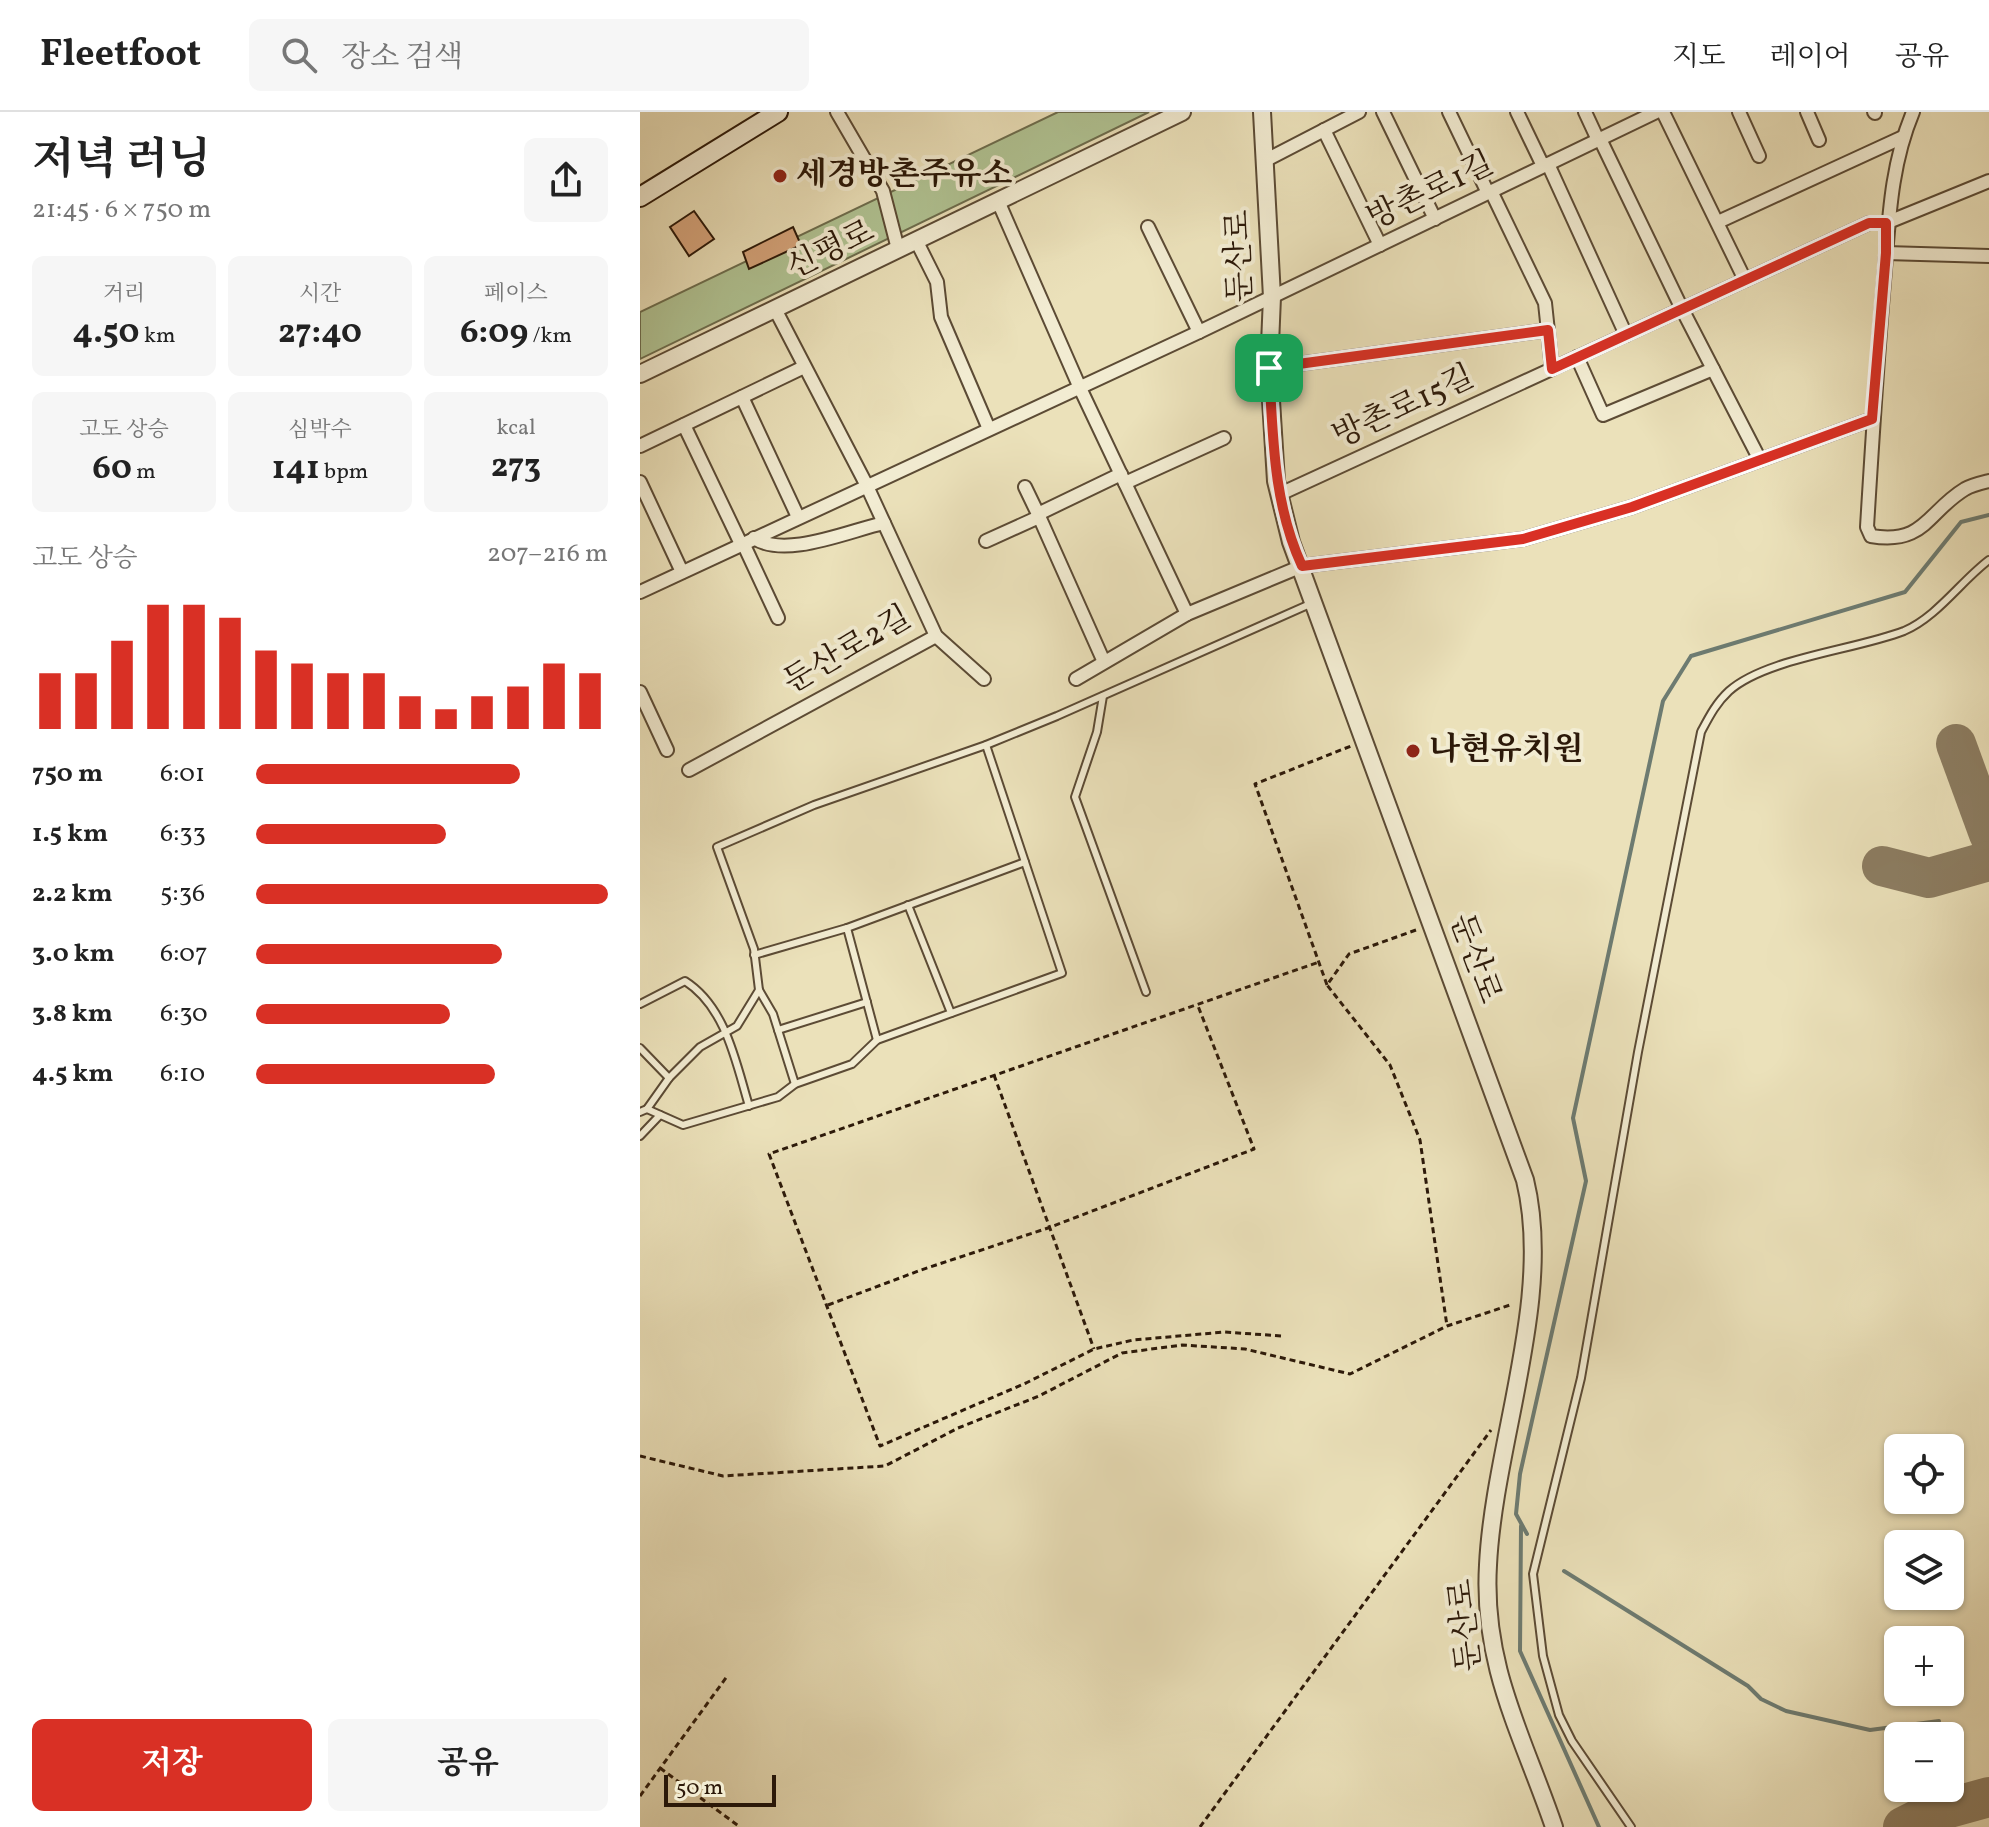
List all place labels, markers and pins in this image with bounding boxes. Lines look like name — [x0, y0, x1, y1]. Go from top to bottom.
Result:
place label: 세경방촌주유소 — [796, 154, 1012, 198]
marker: 세경방촌주유소 — [771, 167, 789, 185]
pin — [1235, 334, 1303, 402]
place label: 나현유치원 — [1429, 729, 1584, 773]
marker: 나현유치원 — [1404, 742, 1422, 760]

